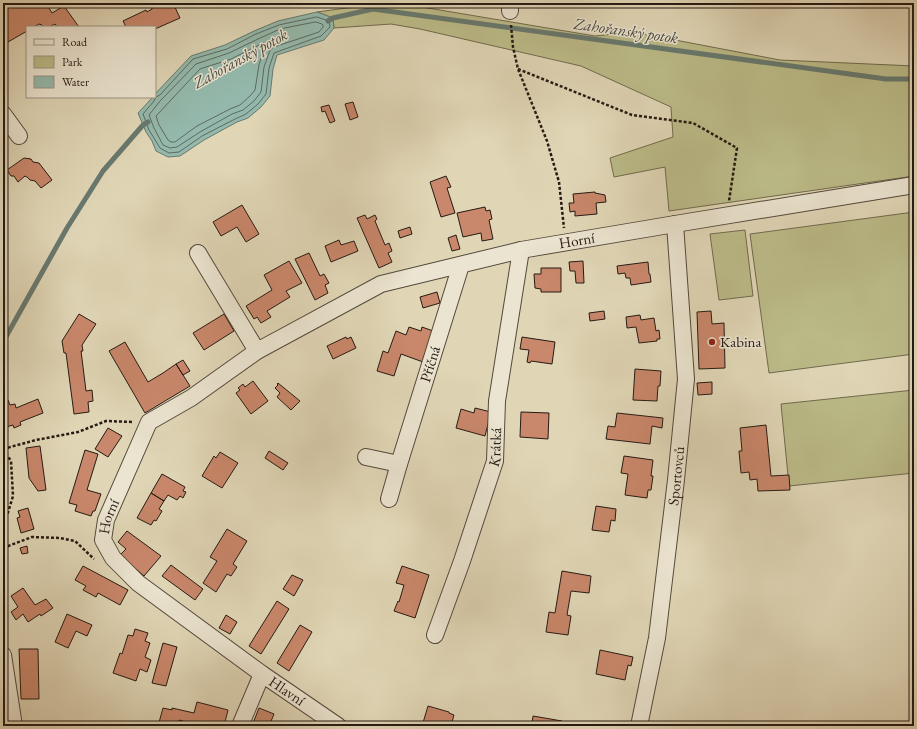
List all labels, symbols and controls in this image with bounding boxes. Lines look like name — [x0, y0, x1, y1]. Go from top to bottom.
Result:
water label: Zahořanský potok — [572, 13, 680, 48]
water label: Zahořanský potok — [188, 23, 292, 94]
legend — [26, 26, 156, 98]
text: Road — [62, 34, 88, 50]
text: Park — [62, 54, 83, 70]
text: Water — [62, 74, 89, 90]
street label: Horní — [557, 228, 596, 252]
place label: Kabina — [720, 332, 762, 351]
marker: Kabina — [707, 337, 717, 347]
street label: Příčná — [415, 344, 444, 384]
street label: Krátká — [484, 427, 505, 469]
street label: Sportovců — [663, 445, 688, 507]
street label: Horní — [94, 496, 123, 535]
street label: Hlavní — [266, 672, 309, 710]

